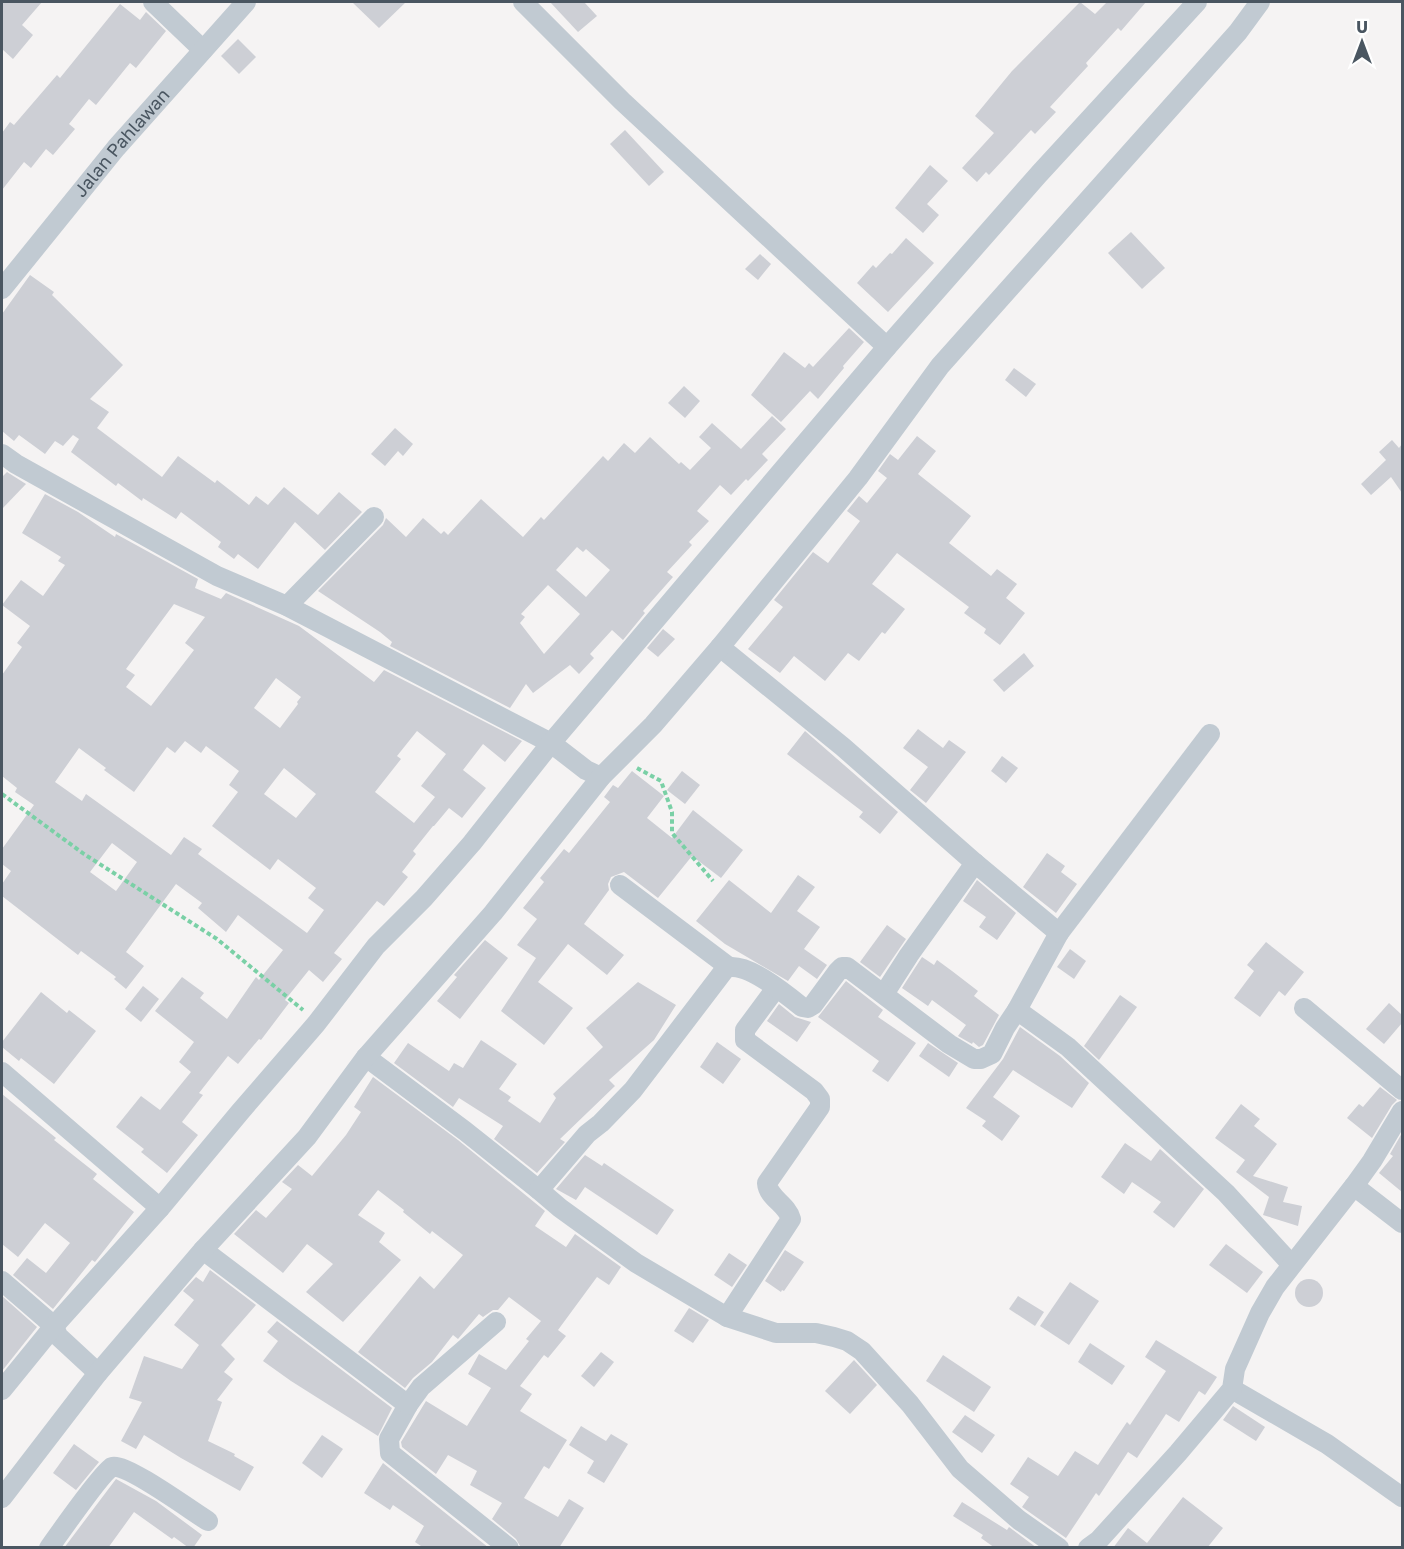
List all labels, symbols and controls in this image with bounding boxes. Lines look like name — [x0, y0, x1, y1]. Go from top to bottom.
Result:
north arrow — [1332, 12, 1392, 72]
text: U — [1356, 17, 1368, 37]
street label: Jalan Pahlawan — [69, 84, 174, 201]

